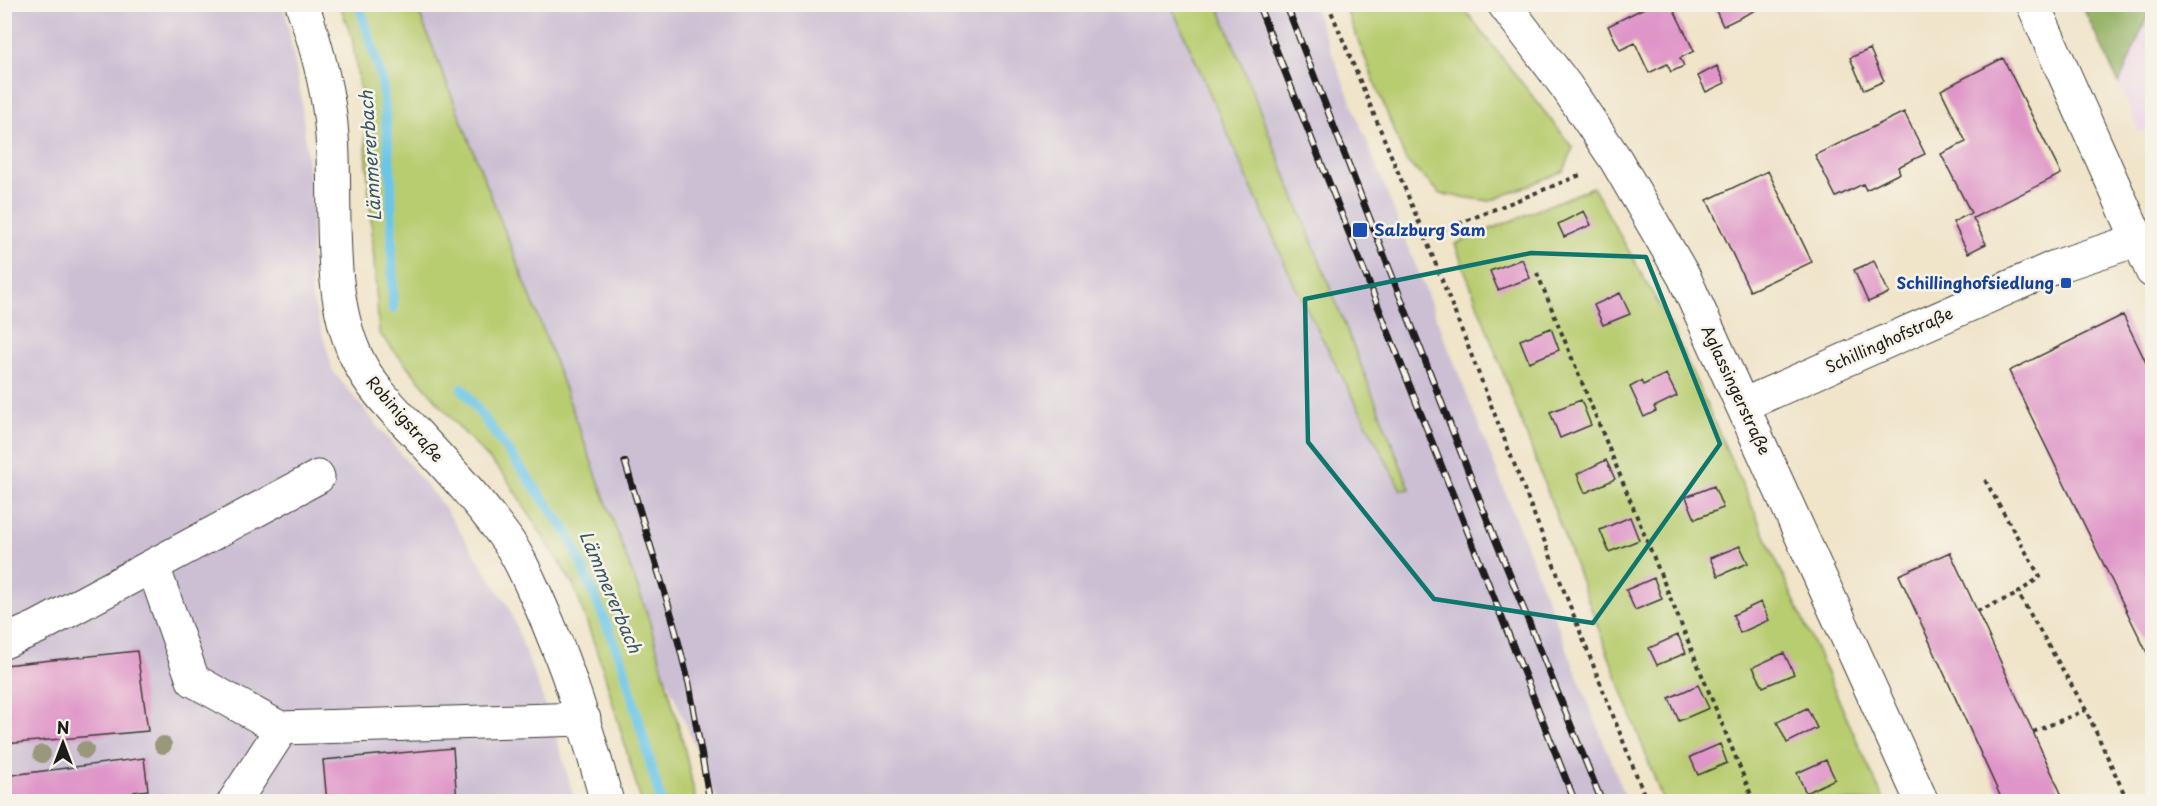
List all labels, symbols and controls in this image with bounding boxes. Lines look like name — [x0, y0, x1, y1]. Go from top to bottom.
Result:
water label: Lämmererbach — [351, 89, 388, 222]
place label: Salzburg Sam — [1374, 217, 1486, 241]
marker: Salzburg Sam — [1351, 221, 1369, 239]
place label: Schillinghofsiedlung — [1896, 270, 2054, 294]
marker: Schillinghofsiedlung — [2059, 276, 2073, 290]
street label: Schillinghofstraße — [1821, 300, 1956, 378]
street label: Aglassingerstraße — [1696, 321, 1777, 458]
street label: Robinigstraße — [362, 370, 450, 467]
water label: Lämmererbach — [573, 526, 650, 657]
north arrow — [33, 713, 93, 773]
text: N — [57, 715, 69, 739]

